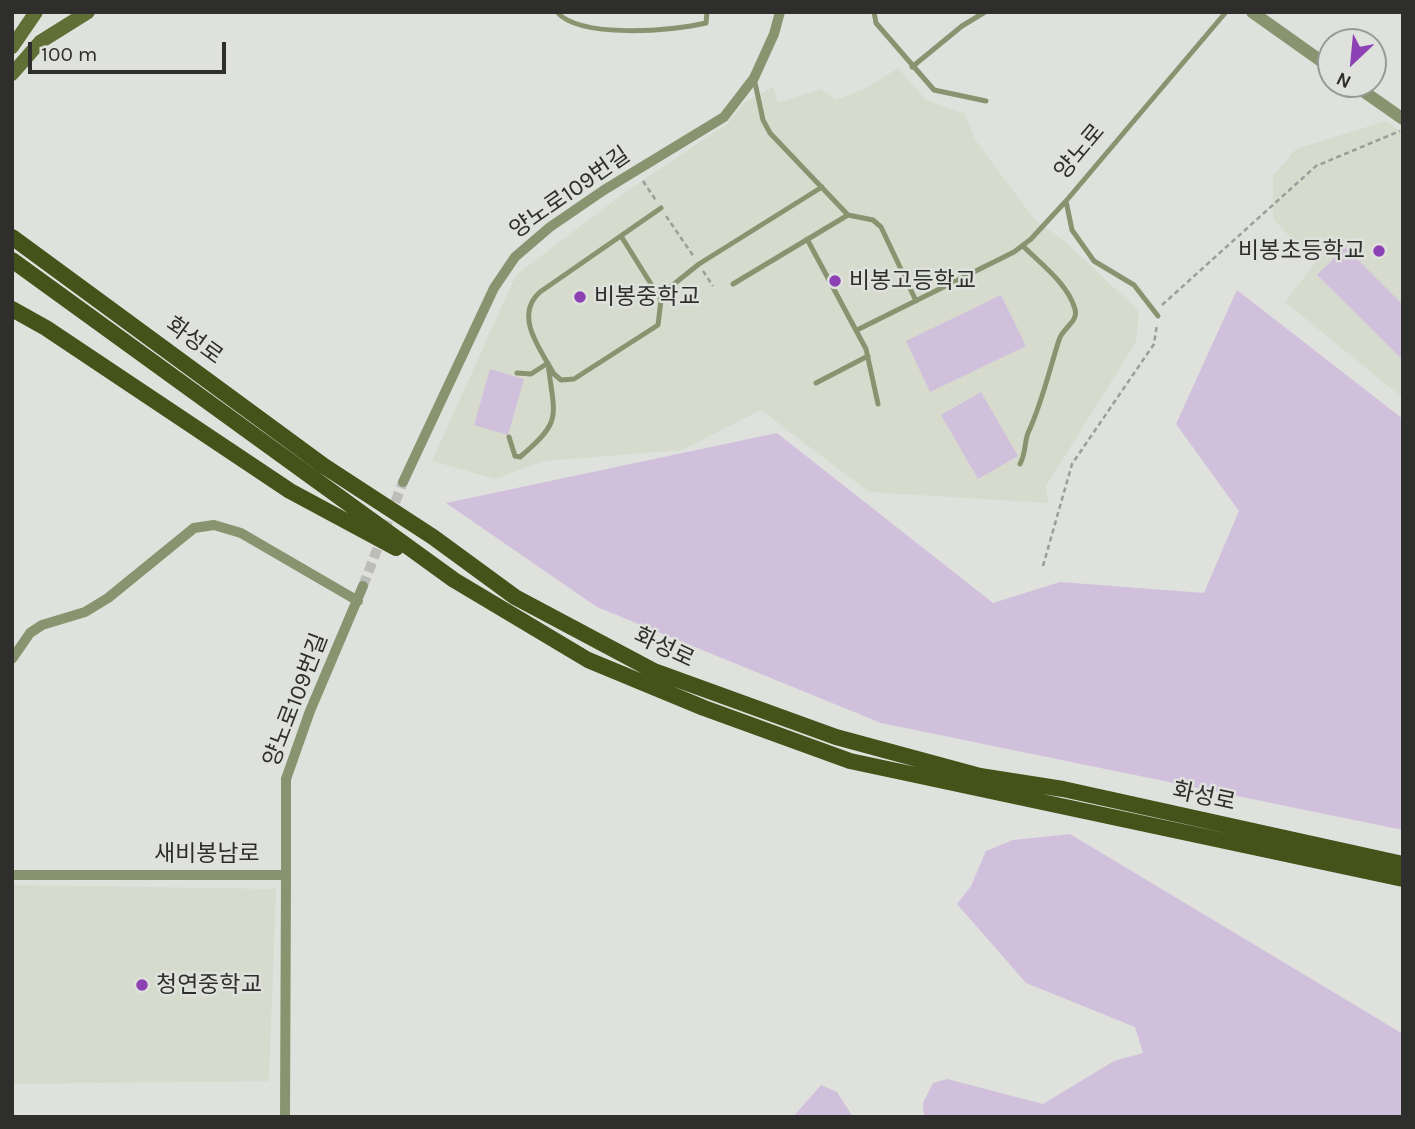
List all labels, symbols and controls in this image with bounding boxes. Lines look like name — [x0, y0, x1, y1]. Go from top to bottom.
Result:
scale bar — [32, 28, 229, 72]
north arrow — [1317, 28, 1387, 98]
text: 100 m — [41, 42, 98, 66]
text: N — [1333, 67, 1355, 93]
street label: 양노로 — [1049, 119, 1111, 185]
street label: 양노로109번길 — [505, 141, 635, 245]
place label: 비봉초등학교 — [1238, 237, 1365, 265]
marker: 비봉초등학교 — [1371, 243, 1387, 259]
place label: 비봉고등학교 — [849, 267, 976, 295]
marker: 비봉고등학교 — [827, 273, 843, 289]
place label: 비봉중학교 — [594, 283, 700, 311]
marker: 비봉중학교 — [572, 289, 588, 305]
street label: 화성로 — [160, 311, 228, 371]
street label: 화성로 — [629, 622, 699, 674]
street label: 양노로109번길 — [258, 630, 334, 770]
street label: 화성로 — [1170, 777, 1238, 817]
street label: 새비봉남로 — [154, 840, 260, 868]
place label: 청연중학교 — [156, 971, 262, 999]
marker: 청연중학교 — [134, 977, 150, 993]

